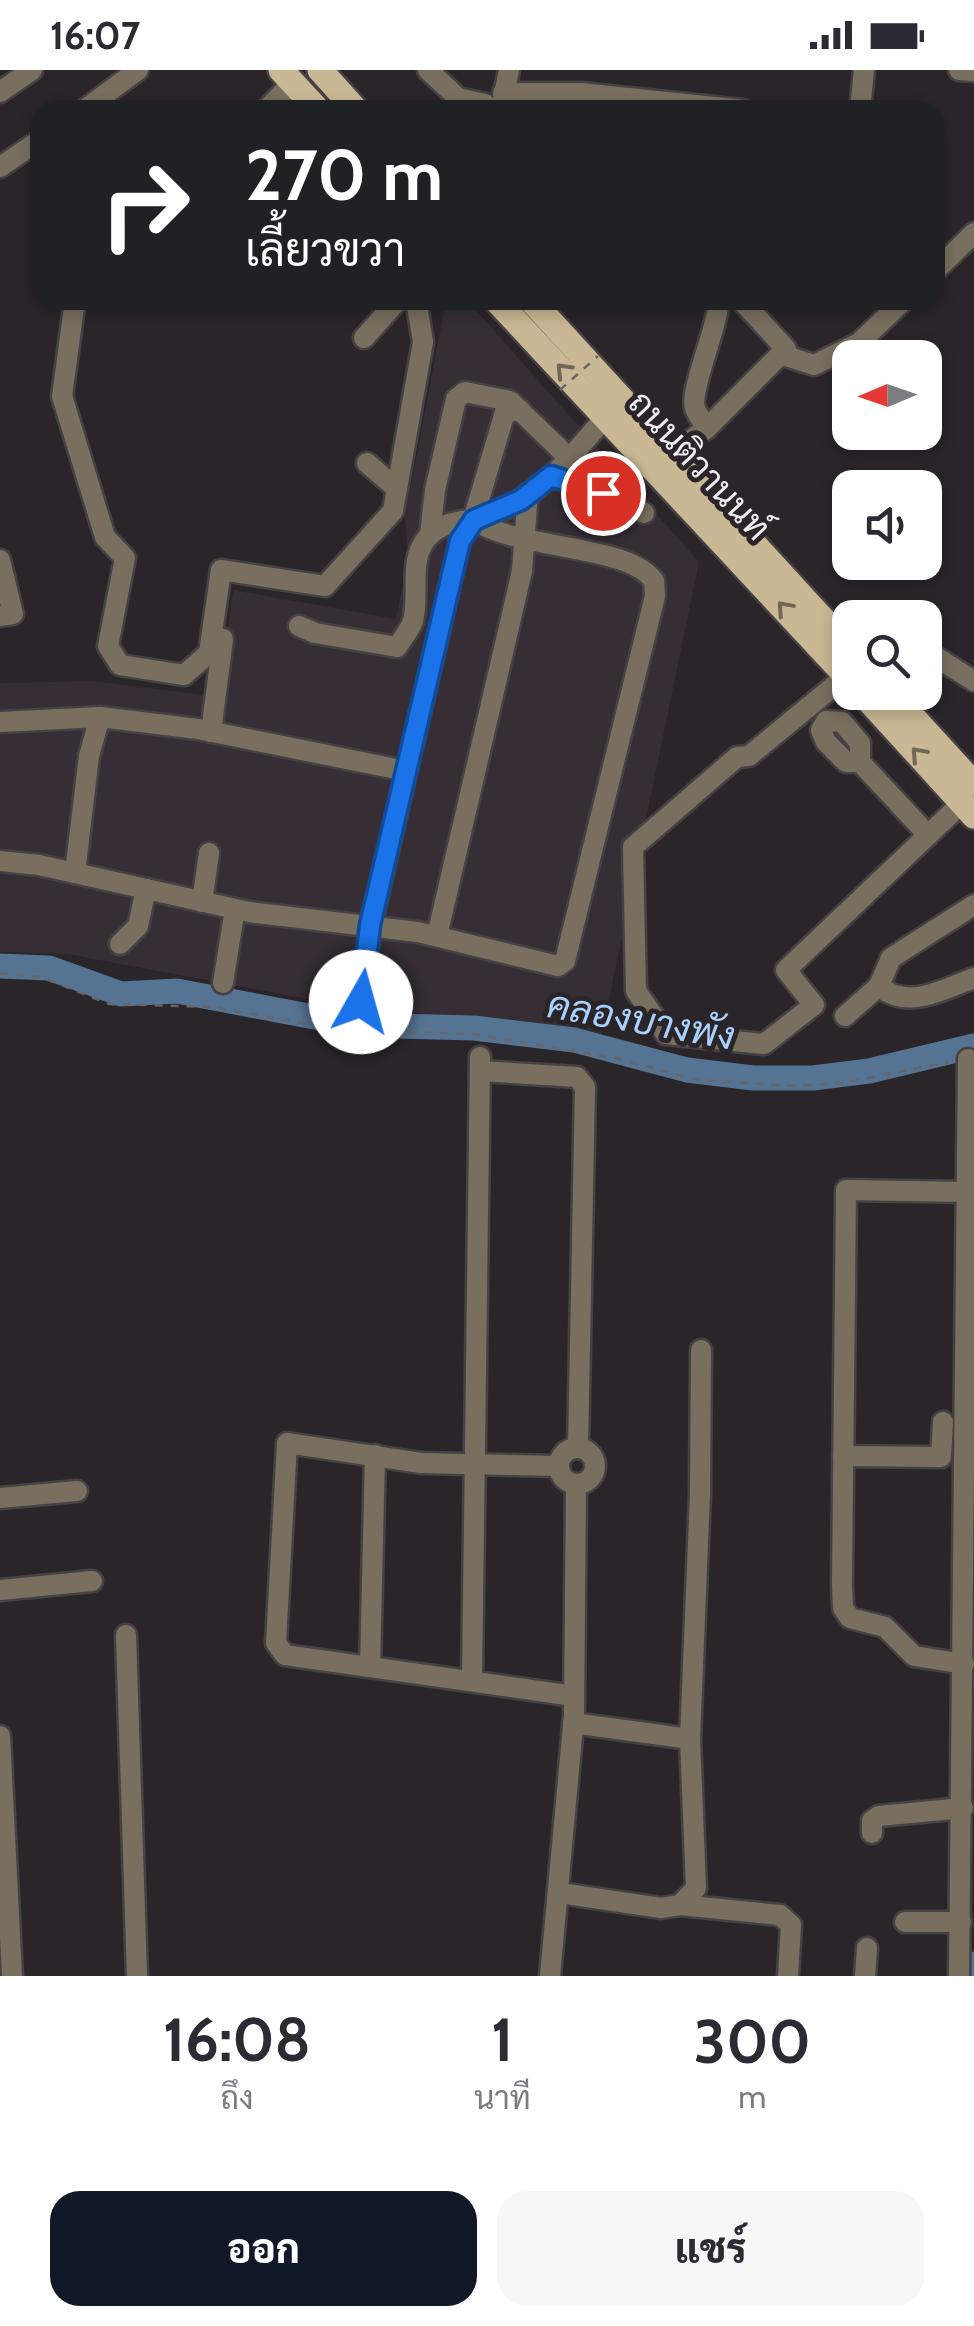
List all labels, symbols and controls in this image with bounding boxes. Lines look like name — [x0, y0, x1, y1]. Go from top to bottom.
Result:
text: 16:07 — [50, 12, 140, 59]
text: 270 m — [245, 132, 443, 218]
icon: right — [80, 140, 210, 270]
text: เลี้ยวขวา — [245, 223, 405, 277]
north arrow — [832, 340, 942, 450]
map controls — [832, 340, 942, 710]
one-way arrow — [557, 363, 575, 382]
street label: ถนนติวานนท์ — [620, 381, 781, 549]
pin — [561, 451, 646, 536]
icon: arrive — [576, 466, 631, 521]
button: sound — [832, 470, 942, 580]
button: search — [832, 600, 942, 710]
one-way arrow — [778, 602, 796, 620]
one-way arrow — [911, 747, 929, 766]
position arrow — [309, 950, 413, 1054]
water label: คลองบางพัง — [544, 980, 738, 1060]
text: 16:08 — [163, 2003, 311, 2076]
text: 1 — [491, 2003, 513, 2076]
text: 300 — [694, 2005, 811, 2078]
text: m — [738, 2077, 766, 2116]
text: ถึง — [220, 2078, 254, 2117]
text: นาที — [474, 2078, 531, 2117]
button: ออก — [50, 2191, 477, 2306]
button: แชร์ — [497, 2191, 924, 2306]

